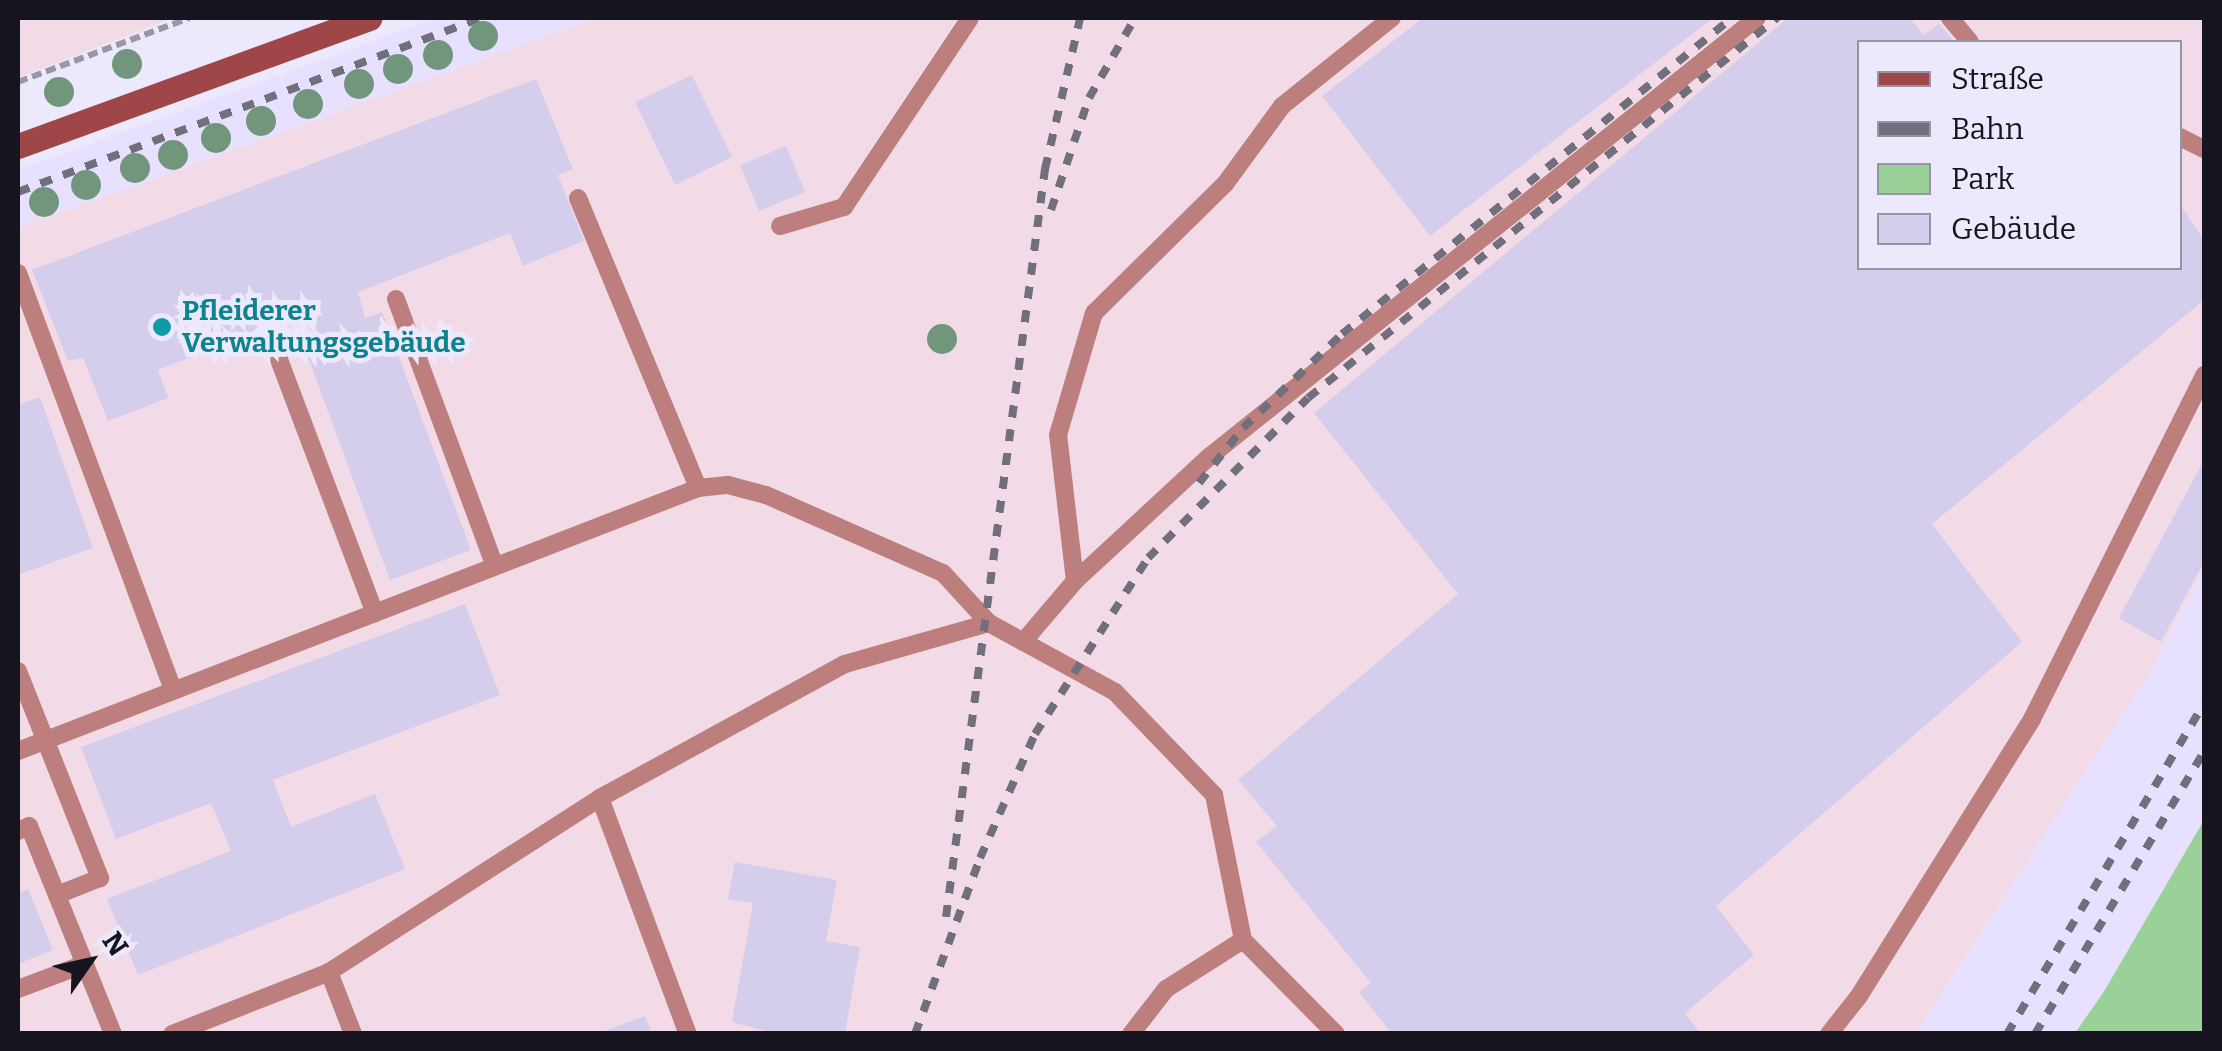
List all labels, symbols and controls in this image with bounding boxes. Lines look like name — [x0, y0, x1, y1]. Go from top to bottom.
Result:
legend — [1857, 40, 2182, 270]
text: Straße — [1951, 61, 2044, 97]
text: Bahn — [1951, 111, 2024, 147]
text: Park — [1951, 161, 2014, 197]
text: Gebäude — [1951, 211, 2076, 247]
place label: Pfleiderer Verwaltungsgebäude — [182, 294, 466, 360]
marker: Pfleiderer Verwaltungsgebäude — [151, 316, 173, 338]
north arrow — [40, 911, 140, 1011]
text: N — [96, 926, 135, 962]

